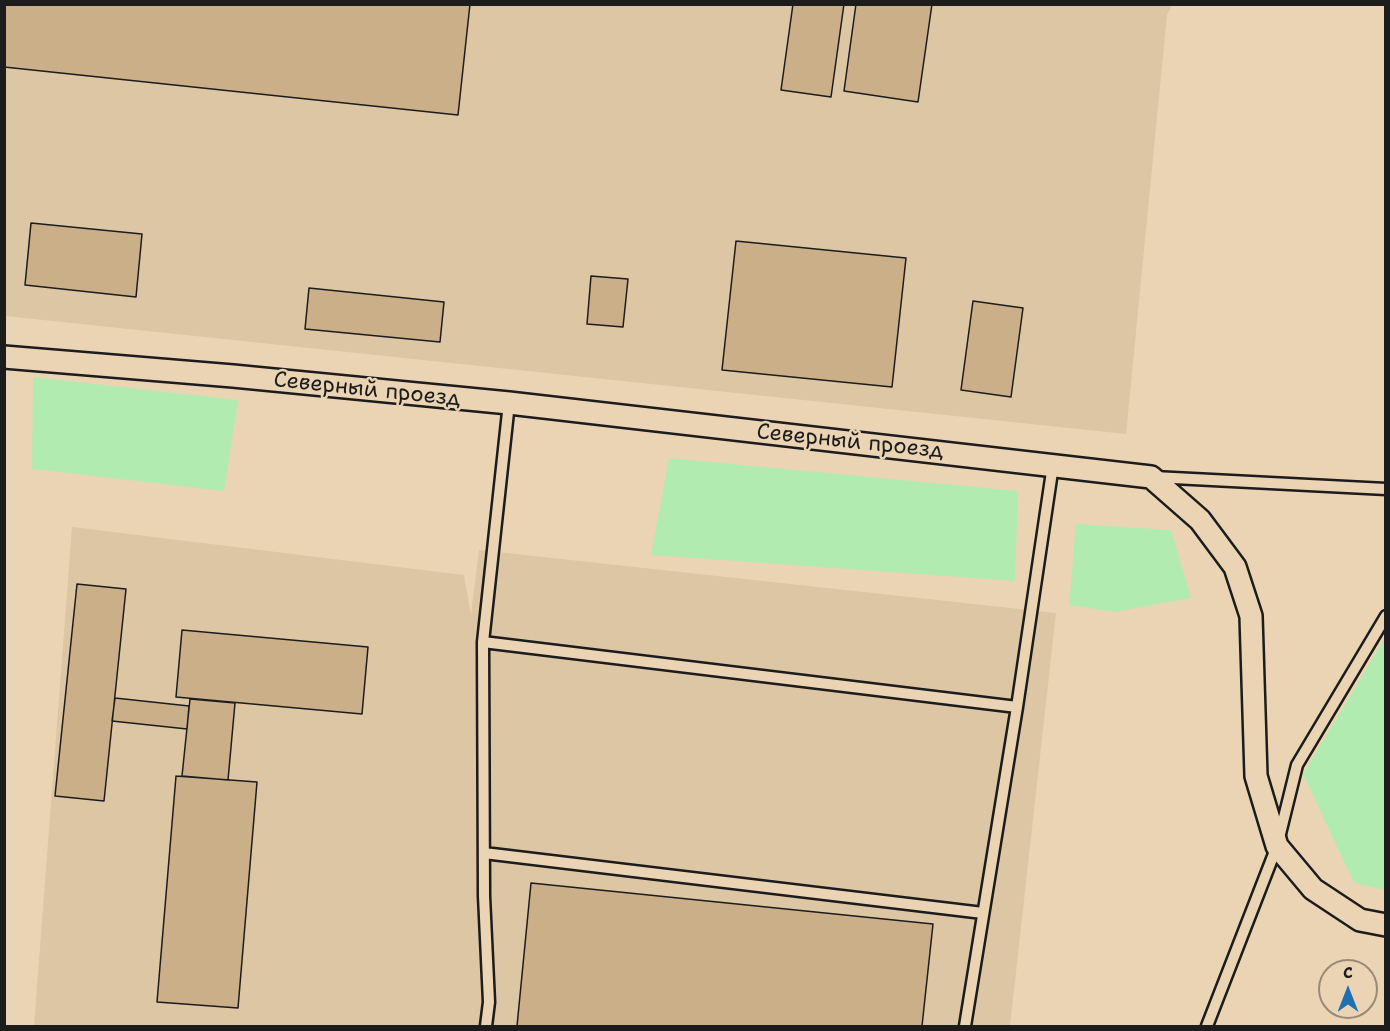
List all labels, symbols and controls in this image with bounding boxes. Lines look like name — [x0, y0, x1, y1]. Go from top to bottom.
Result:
street label: Северный проезд — [272, 367, 462, 413]
street label: Северный проезд — [755, 419, 945, 465]
north arrow — [1318, 959, 1378, 1019]
text: С — [1343, 962, 1353, 983]

